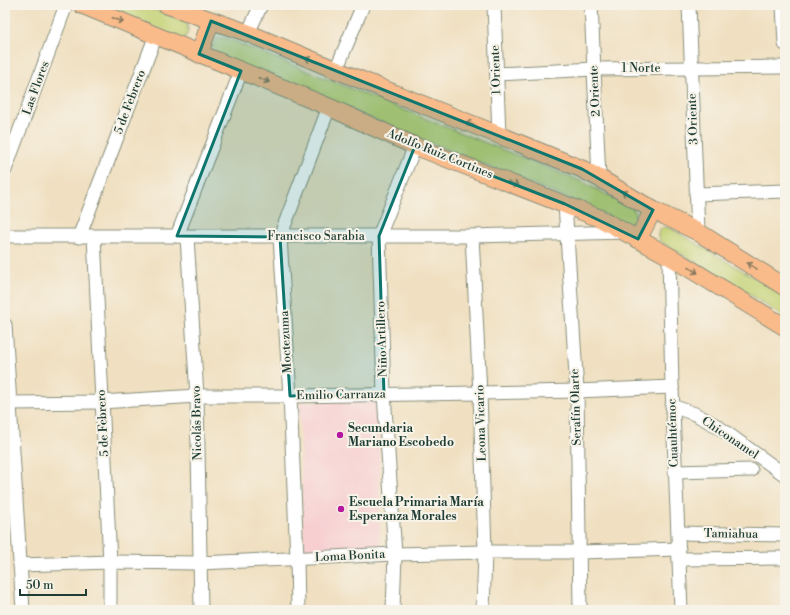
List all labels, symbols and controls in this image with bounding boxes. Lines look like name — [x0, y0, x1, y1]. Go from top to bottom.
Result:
one-way arrow — [112, 16, 124, 24]
street label: 1 Oriente — [488, 45, 504, 95]
one-way arrow — [305, 56, 317, 63]
street label: Las Flores — [19, 59, 53, 117]
street label: 1 Norte — [622, 61, 660, 76]
street label: 2 Oriente — [586, 65, 604, 117]
street label: 5 de Febrero — [111, 68, 149, 136]
one-way arrow — [258, 77, 270, 84]
street label: 3 Oriente — [685, 93, 701, 145]
one-way arrow — [465, 119, 477, 127]
street label: Adolfo Ruiz Cortines — [384, 126, 495, 182]
one-way arrow — [507, 180, 519, 188]
one-way arrow — [621, 190, 633, 198]
street label: Francisco Sarabia — [267, 229, 366, 244]
one-way arrow — [747, 262, 758, 270]
one-way arrow — [687, 267, 699, 275]
street label: Niño Artillero — [373, 300, 391, 377]
street label: Moctezuma — [277, 309, 295, 374]
street label: Serafín Olarte — [567, 368, 585, 446]
street label: Leona Vicario — [472, 384, 490, 462]
street label: Nicolás Bravo — [189, 385, 205, 461]
street label: Emilio Carranza — [296, 387, 387, 403]
street label: 5 de Febrero — [94, 389, 112, 457]
street label: Cuauhtémoc — [664, 398, 682, 468]
street label: Chiconamel — [699, 413, 762, 463]
place label: Secundaria Mariano Escobedo — [348, 421, 454, 450]
marker: Secundaria Mariano Escobedo — [335, 430, 345, 440]
place label: Escuela Primaria María Esperanza Morales — [349, 495, 484, 524]
marker: Escuela Primaria María Esperanza Morales — [336, 504, 346, 514]
street label: Tamiahua — [704, 526, 759, 542]
street label: Loma Bonita — [314, 547, 386, 565]
scale bar — [20, 571, 86, 597]
text: 50 m — [26, 578, 54, 593]

